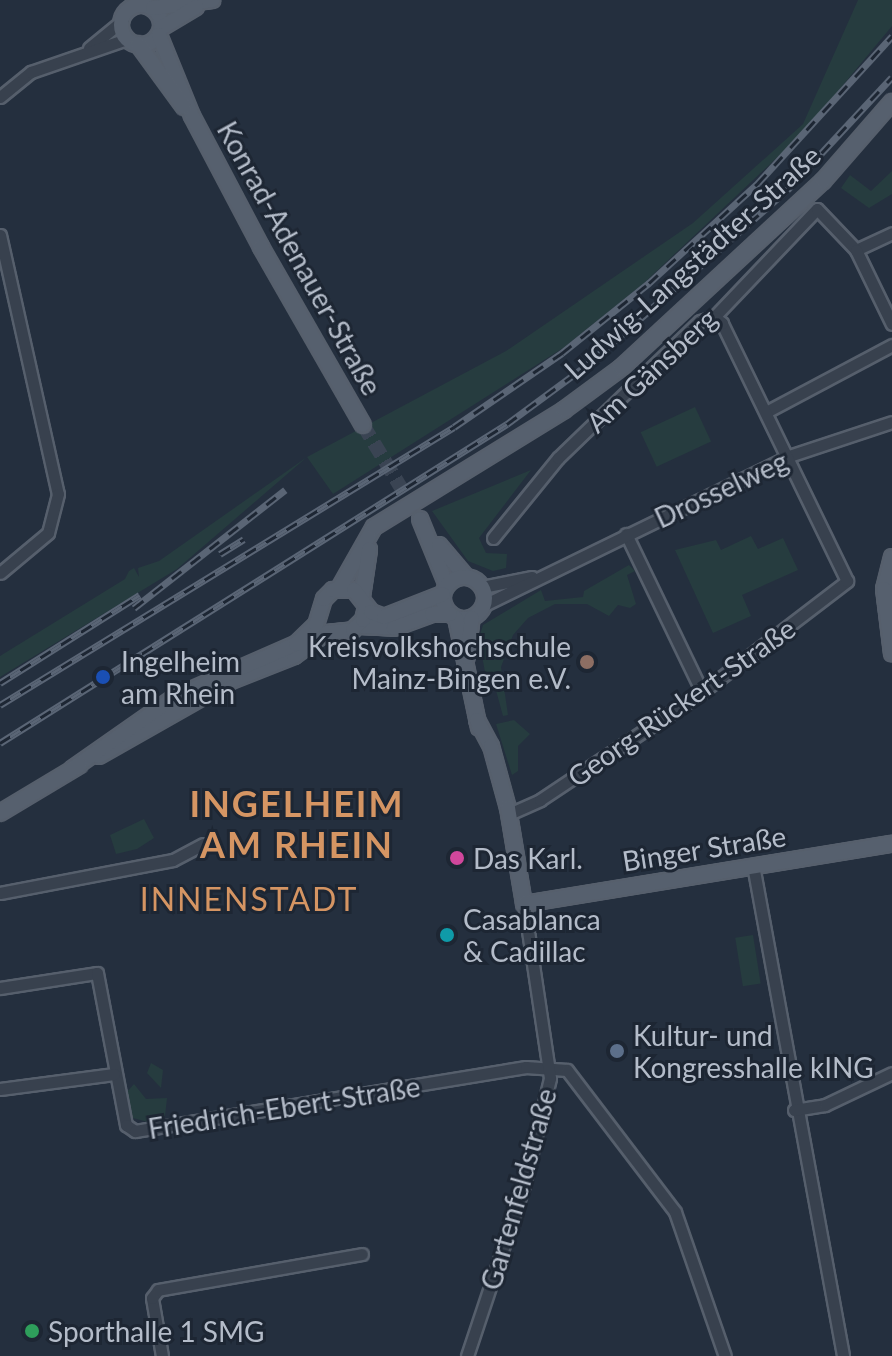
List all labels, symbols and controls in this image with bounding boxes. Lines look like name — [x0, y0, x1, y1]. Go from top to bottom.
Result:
street label: Konrad-Adenauer-Straße — [211, 115, 389, 401]
street label: Ludwig-Langstädter-Straße — [557, 138, 827, 386]
street label: Am Gänsberg — [579, 301, 723, 439]
street label: Drosselweg — [649, 443, 793, 535]
street label: Georg-Rückert-Straße — [561, 611, 801, 793]
place label: Kreisvolkshochschule Mainz-Bingen e.V. — [308, 629, 571, 695]
place label: Ingelheim am Rhein — [121, 644, 240, 710]
marker: Kreisvolkshochschule Mainz-Bingen e.V. — [578, 653, 596, 671]
marker: Ingelheim am Rhein — [92, 666, 114, 688]
district label: INGELHEIM AM RHEIN — [189, 781, 405, 866]
street label: Binger Straße — [619, 818, 789, 878]
place label: Das Karl. — [473, 841, 583, 875]
marker: Das Karl. — [448, 849, 466, 867]
district label: INNENSTADT — [140, 880, 358, 918]
place label: Casablanca & Cadillac — [463, 902, 601, 968]
marker: Casablanca & Cadillac — [438, 926, 456, 944]
place label: Kultur- und Kongresshalle kING — [633, 1018, 874, 1084]
marker: Kultur- und Kongresshalle kING — [608, 1042, 626, 1060]
street label: Friedrich-Ebert-Straße — [146, 1069, 422, 1145]
street label: Gartenfeldstraße — [473, 1084, 563, 1294]
place label: Sporthalle 1 SMG — [48, 1314, 264, 1348]
marker: Sporthalle 1 SMG — [23, 1322, 41, 1340]

